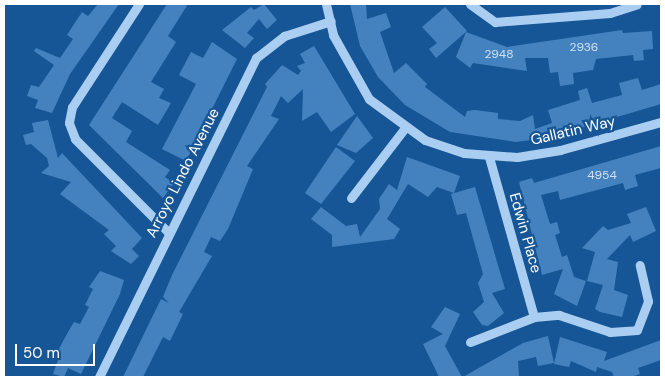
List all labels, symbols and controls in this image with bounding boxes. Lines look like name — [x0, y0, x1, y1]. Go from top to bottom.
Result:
house number: 2936 — [570, 41, 598, 55]
house number: 2948 — [485, 48, 513, 62]
street label: Arroyo Lindo Avenue — [143, 105, 223, 241]
street label: Gallatin Way — [529, 113, 617, 149]
house number: 4954 — [587, 169, 617, 183]
street label: Edwin Place — [505, 191, 545, 275]
scale bar — [18, 334, 98, 366]
text: 50 m — [23, 343, 60, 363]

